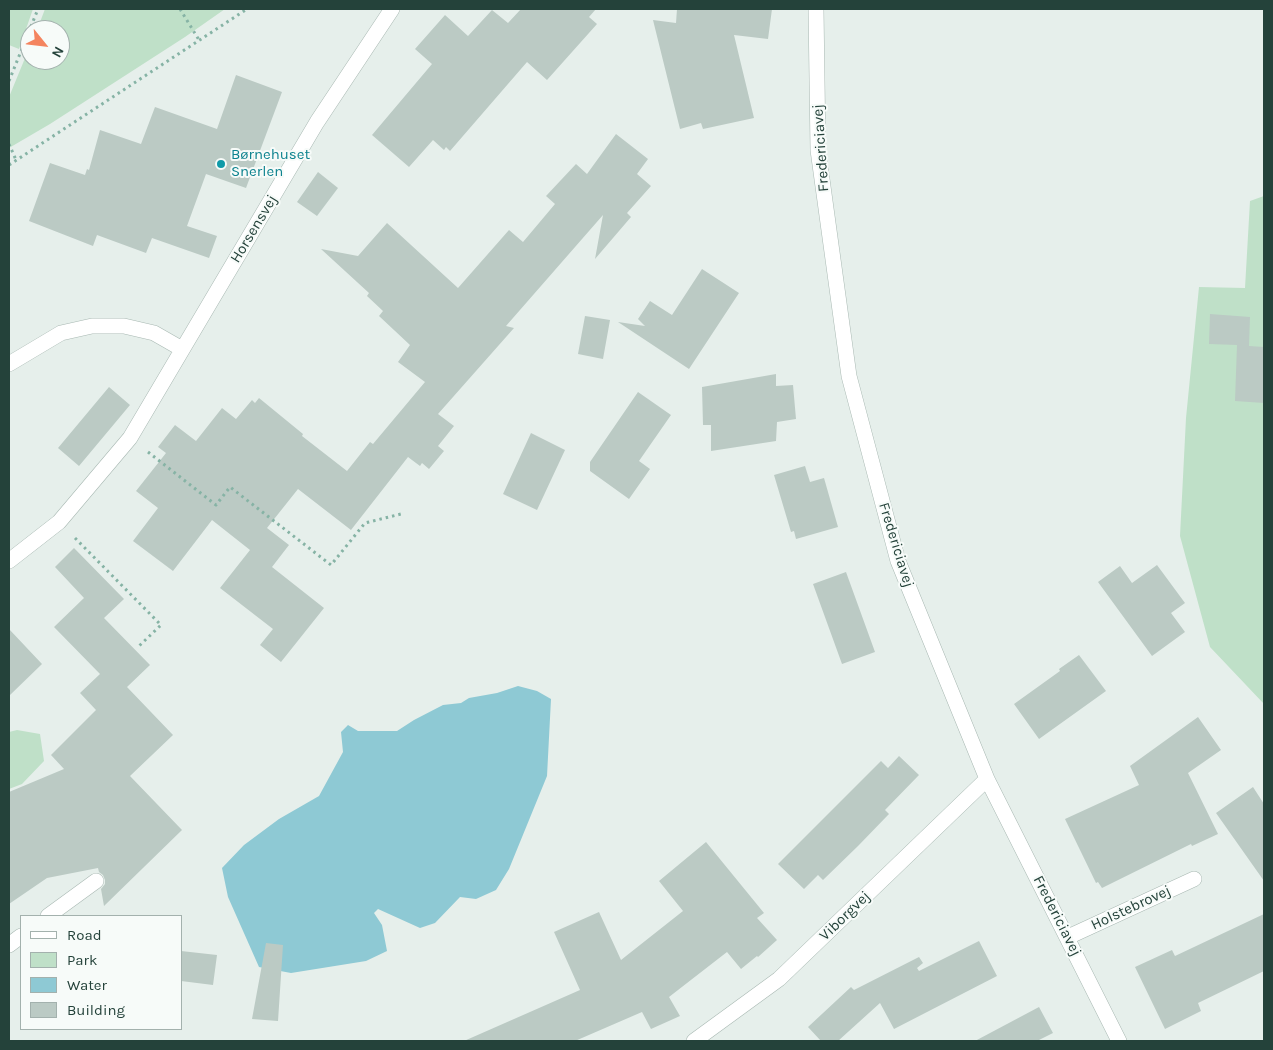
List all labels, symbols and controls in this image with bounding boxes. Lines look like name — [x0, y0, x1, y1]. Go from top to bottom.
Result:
north arrow — [20, 20, 70, 70]
text: N — [48, 44, 68, 61]
street label: Fredericiavej — [809, 104, 833, 192]
place label: Børnehuset Snerlen — [231, 146, 310, 181]
marker: Børnehuset Snerlen — [215, 158, 227, 170]
street label: Horsensvej — [227, 192, 281, 266]
street label: Fredericiavej — [875, 500, 917, 590]
street label: Fredericiavej — [1029, 873, 1085, 959]
street label: Holstebrovej — [1088, 882, 1174, 934]
street label: Viborgvej — [816, 887, 874, 945]
legend — [20, 915, 182, 1030]
text: Road — [67, 926, 102, 944]
text: Park — [67, 951, 97, 969]
text: Water — [67, 976, 107, 994]
text: Building — [67, 1001, 125, 1019]

